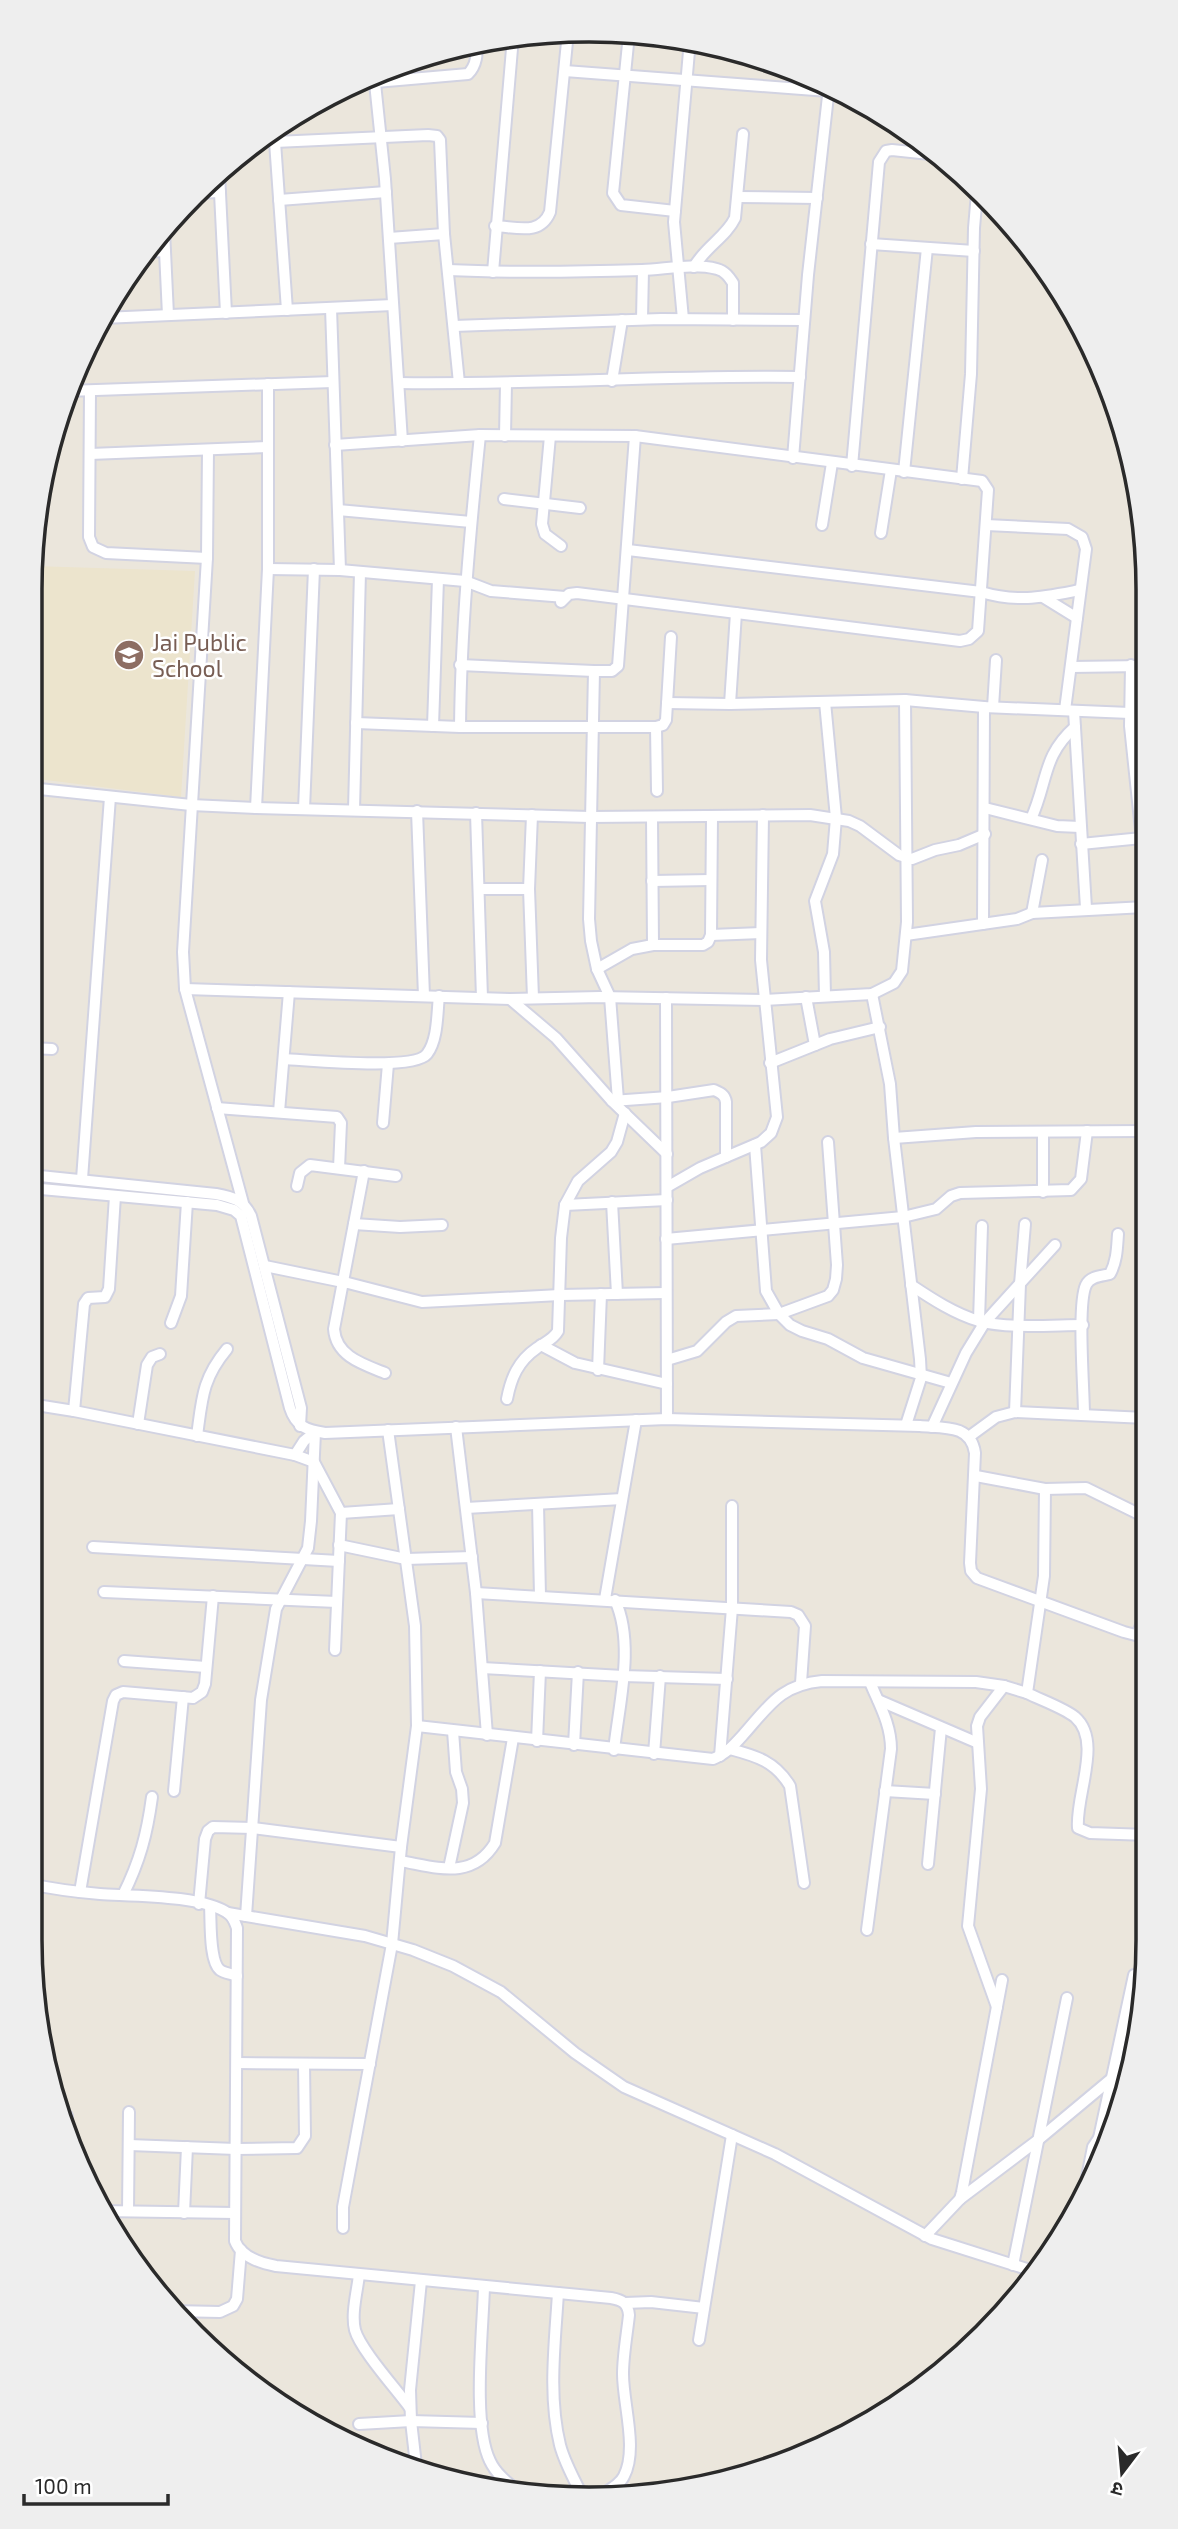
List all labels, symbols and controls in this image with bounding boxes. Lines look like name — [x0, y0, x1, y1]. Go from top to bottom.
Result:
place label: Jai Public School — [152, 628, 247, 682]
school or university icon: Jai Public School — [112, 638, 146, 672]
north arrow — [1087, 2438, 1157, 2508]
scale bar — [24, 2462, 168, 2506]
text: 100 m — [35, 2473, 92, 2498]
text: उ — [1108, 2477, 1126, 2502]

